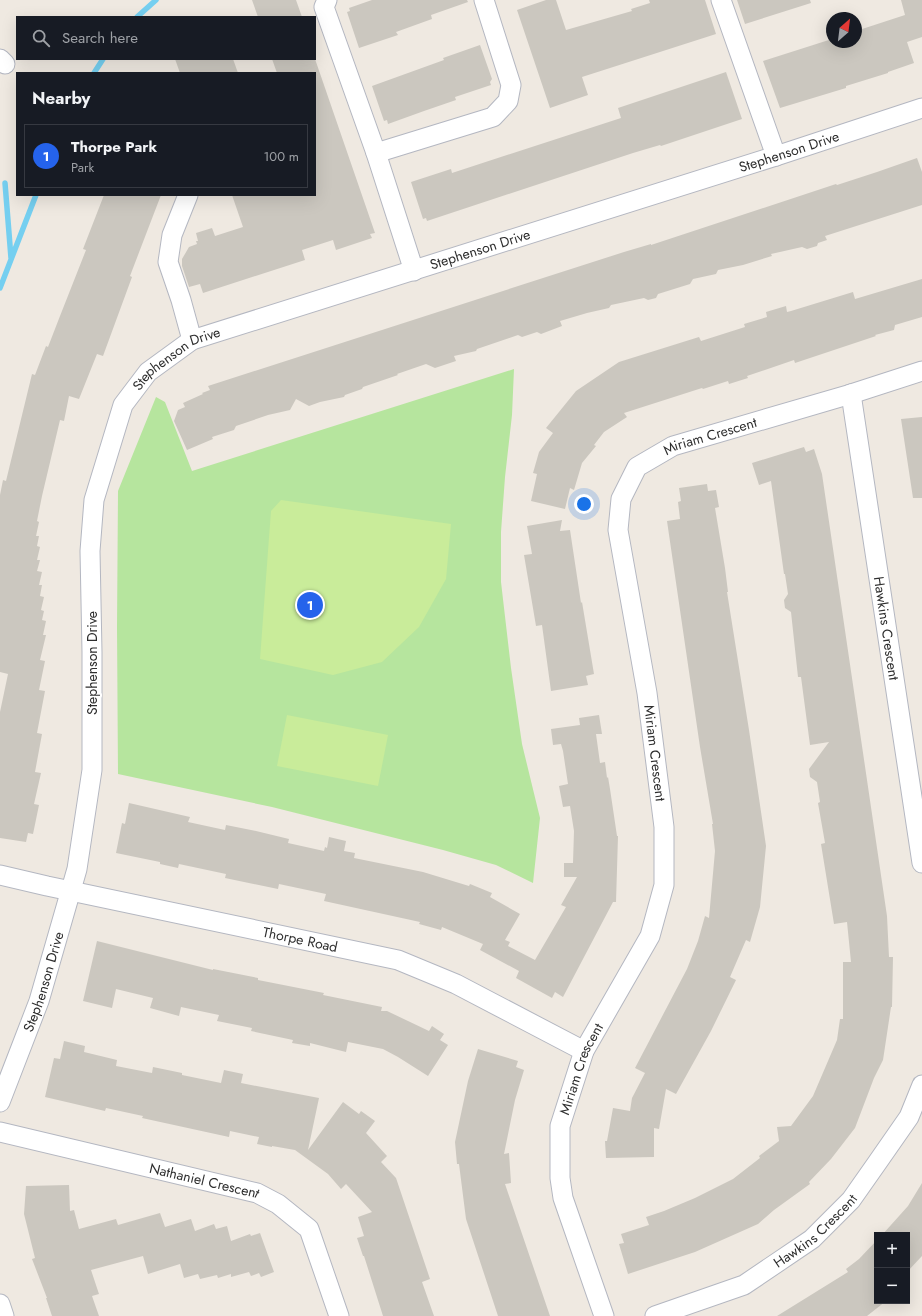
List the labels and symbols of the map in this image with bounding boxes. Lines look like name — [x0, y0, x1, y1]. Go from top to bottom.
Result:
north arrow — [826, 12, 862, 48]
street label: Stephenson Drive — [736, 126, 842, 177]
street label: Stephenson Drive — [427, 224, 533, 274]
street label: Stephenson Drive — [127, 322, 223, 395]
street label: Miriam Crescent — [659, 412, 760, 460]
your location — [574, 494, 594, 514]
street label: Hawkins Crescent — [869, 575, 904, 682]
pin: 1 — [297, 590, 323, 620]
street label: Stephenson Drive — [82, 611, 102, 715]
street label: Miriam Crescent — [639, 704, 671, 803]
street label: Thorpe Road — [261, 922, 339, 957]
street label: Stephenson Drive — [18, 929, 68, 1035]
street label: Miriam Crescent — [554, 1019, 608, 1117]
street label: Nathaniel Crescent — [147, 1158, 264, 1203]
street label: Hawkins Crescent — [769, 1190, 862, 1272]

